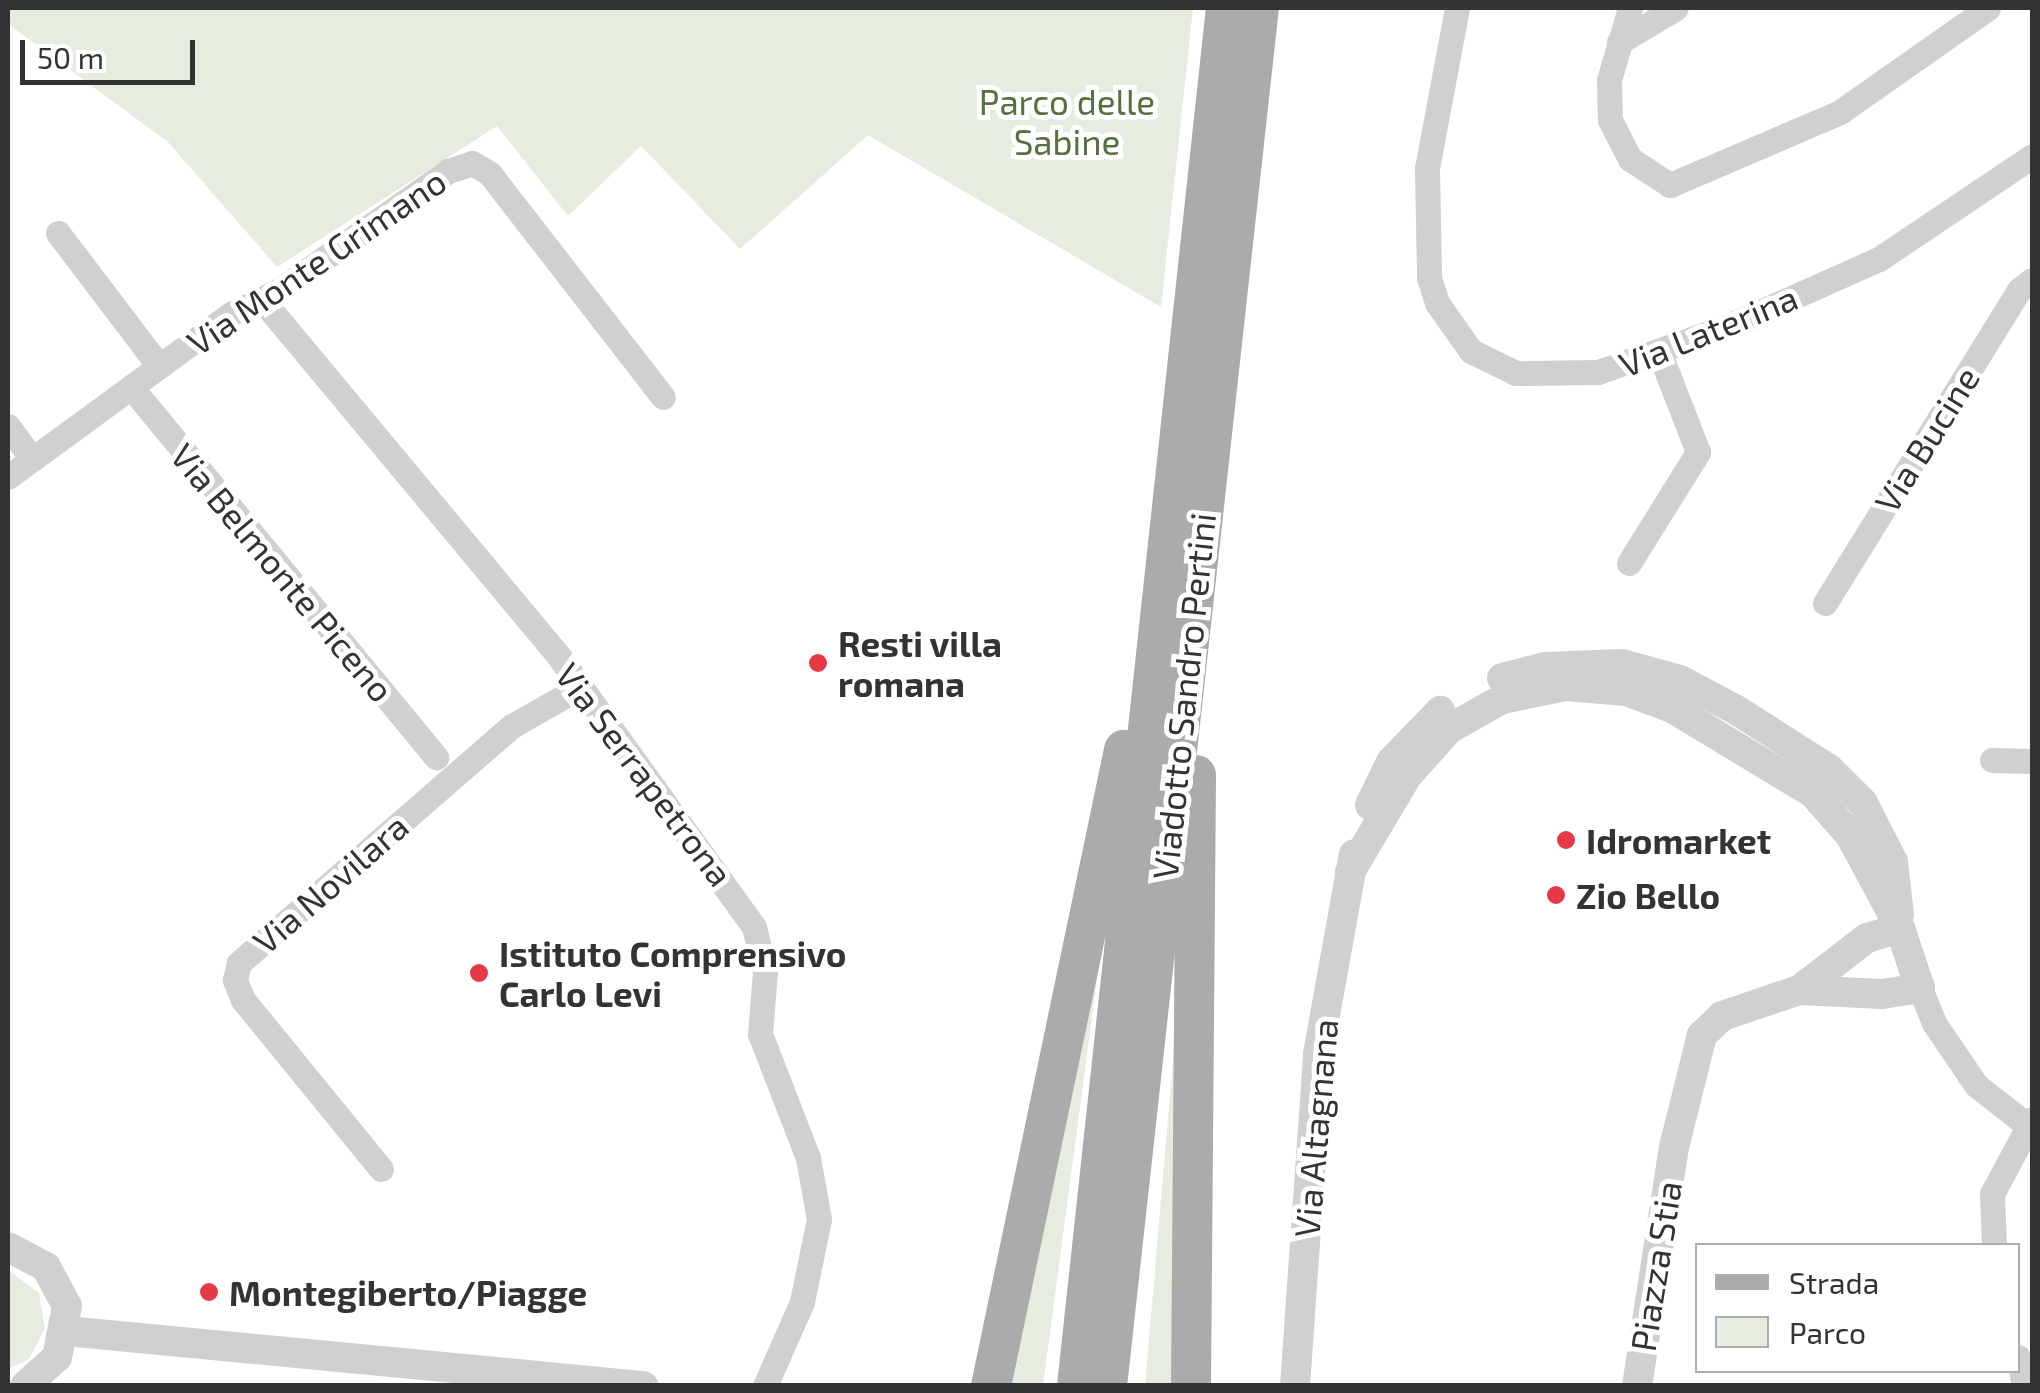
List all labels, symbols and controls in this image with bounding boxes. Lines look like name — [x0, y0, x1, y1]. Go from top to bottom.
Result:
scale bar — [25, 20, 200, 82]
text: 50 m — [37, 39, 104, 75]
park label: Parco delle Sabine — [979, 80, 1155, 162]
street label: Via Monte Grimano — [179, 159, 453, 363]
street label: Via Laterina — [1613, 275, 1803, 385]
street label: Via Bucine — [1865, 359, 1987, 519]
street label: Via Belmonte Piceno — [163, 434, 403, 710]
street label: Viadotto Sandro Pertini — [1143, 511, 1223, 881]
place label: Resti villa romana — [838, 622, 1003, 704]
marker: Resti villa romana — [807, 652, 829, 674]
street label: Via Serrapetrona — [548, 654, 742, 894]
street label: Via Novilara — [244, 804, 416, 962]
place label: Idromarket — [1586, 819, 1771, 861]
marker: Idromarket — [1555, 829, 1577, 851]
place label: Zio Bello — [1576, 874, 1720, 916]
marker: Zio Bello — [1545, 884, 1567, 906]
place label: Istituto Comprensivo Carlo Levi — [499, 932, 846, 1014]
marker: Istituto Comprensivo Carlo Levi — [468, 962, 490, 984]
street label: Via Altagnana — [1284, 1017, 1346, 1239]
street label: Piazza Stia — [1621, 1178, 1689, 1354]
legend — [1695, 1243, 2020, 1373]
text: Strada — [1789, 1264, 1879, 1300]
place label: Montegiberto/Piagge — [229, 1271, 587, 1313]
marker: Montegiberto/Piagge — [198, 1281, 220, 1303]
text: Parco — [1789, 1314, 1866, 1350]

